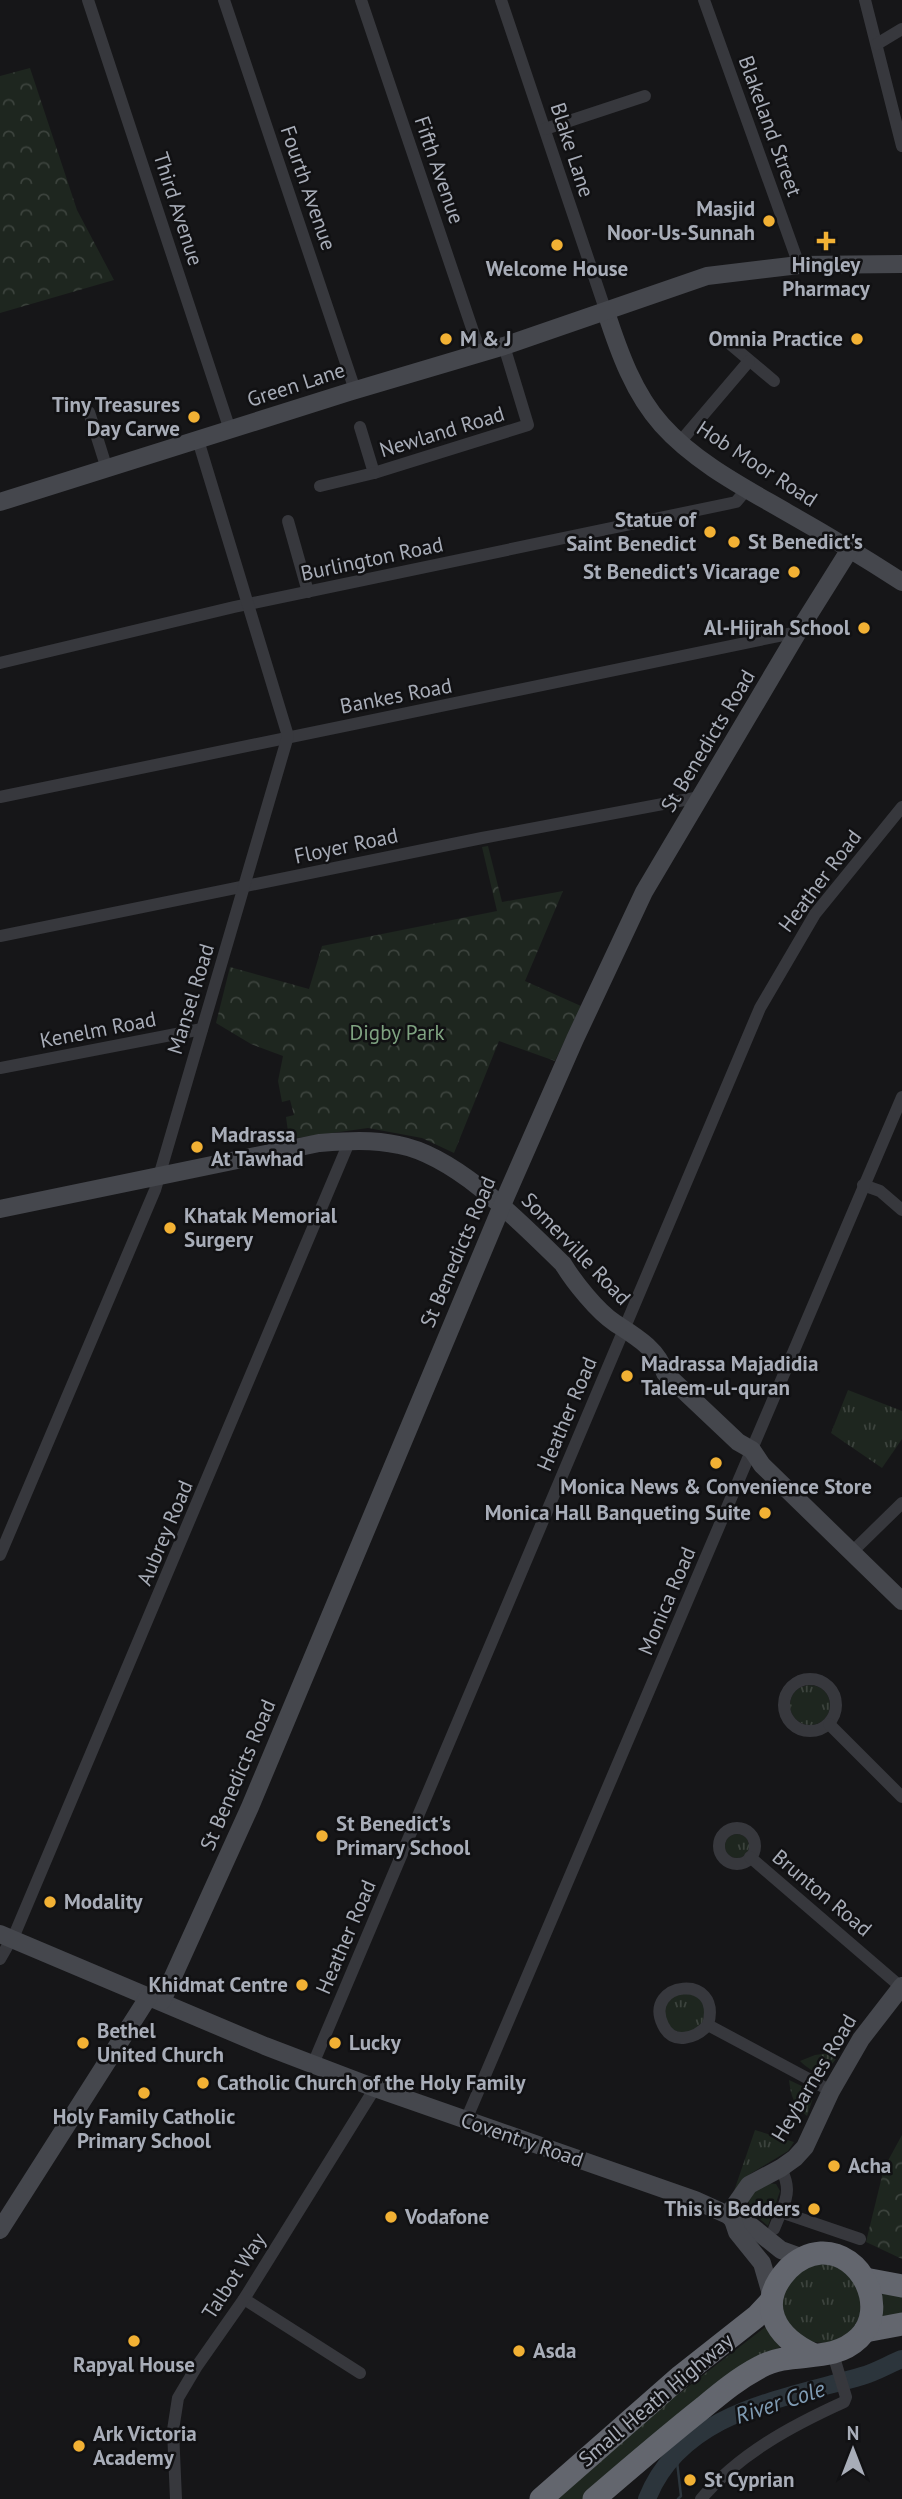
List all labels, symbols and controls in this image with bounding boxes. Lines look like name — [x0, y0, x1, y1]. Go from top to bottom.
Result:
street label: Blakeland Street — [732, 52, 808, 200]
street label: Blake Lane — [545, 99, 600, 201]
street label: Fifth Avenue — [408, 113, 470, 227]
street label: Fourth Avenue — [274, 122, 342, 254]
street label: Third Avenue — [147, 149, 210, 269]
place label: Masjid Noor-Us-Sunnah — [607, 195, 755, 246]
marker: Masjid Noor-Us-Sunnah — [761, 213, 777, 229]
marker: Hingley Pharmacy — [818, 233, 834, 249]
marker: Welcome House — [549, 237, 565, 253]
place label: Hingley Pharmacy — [782, 251, 871, 302]
place label: Welcome House — [486, 255, 628, 282]
place label: M & J — [460, 325, 512, 352]
place label: Omnia Practice — [709, 325, 843, 352]
marker: M & J — [438, 331, 454, 347]
marker: Omnia Practice — [849, 331, 865, 347]
street label: Green Lane — [244, 356, 348, 413]
place label: Tiny Treasures Day Carwe — [52, 391, 180, 442]
street label: Newland Road — [376, 400, 508, 463]
marker: Tiny Treasures Day Carwe — [186, 409, 202, 425]
street label: Hob Moor Road — [692, 414, 823, 513]
place label: Statue of Saint Benedict — [566, 506, 697, 557]
marker: Statue of Saint Benedict — [702, 524, 718, 540]
place label: St Benedict's — [748, 528, 863, 555]
street label: Burlington Road — [298, 530, 446, 587]
marker: St Benedict's — [726, 534, 742, 550]
place label: St Benedict's Vicarage — [583, 558, 780, 585]
marker: St Benedict's Vicarage — [786, 564, 802, 580]
place label: Al-Hijrah School — [704, 614, 851, 641]
marker: Al-Hijrah School — [856, 620, 872, 636]
street label: St Benedicts Road — [654, 665, 761, 817]
street label: Bankes Road — [338, 671, 454, 720]
street label: Floyer Road — [292, 821, 400, 870]
street label: Heather Road — [772, 824, 867, 937]
street label: Mansel Road — [161, 940, 220, 1057]
street label: Kenelm Road — [37, 1005, 158, 1054]
park label: Digby Park — [350, 1019, 444, 1046]
place label: Madrassa At Tawhad — [211, 1121, 303, 1172]
marker: Madrassa At Tawhad — [189, 1139, 205, 1155]
street label: St Benedicts Road — [414, 1172, 501, 1331]
street label: Somerville Road — [516, 1187, 637, 1311]
place label: Khatak Memorial Surgery — [184, 1202, 338, 1253]
marker: Khatak Memorial Surgery — [162, 1220, 178, 1236]
place label: Madrassa Majadidia Taleem-ul-quran — [641, 1350, 818, 1401]
street label: Heather Road — [530, 1353, 603, 1475]
marker: Madrassa Majadidia Taleem-ul-quran — [619, 1368, 635, 1384]
marker: Monica News & Convenience Store — [708, 1455, 724, 1471]
place label: Monica News & Convenience Store — [560, 1473, 872, 1500]
street label: Aubrey Road — [130, 1476, 199, 1589]
place label: Monica Hall Banqueting Suite — [485, 1499, 751, 1526]
marker: Monica Hall Banqueting Suite — [757, 1505, 773, 1521]
street label: Monica Road — [632, 1543, 701, 1659]
street label: St Benedicts Road — [194, 1695, 281, 1854]
place label: St Benedict's Primary School — [336, 1810, 471, 1861]
marker: St Benedict's Primary School — [314, 1828, 330, 1844]
street label: Brunton Road — [767, 1843, 878, 1942]
street label: Heather Road — [309, 1876, 382, 1998]
place label: Modality — [64, 1888, 143, 1915]
marker: Modality — [42, 1894, 58, 1910]
place label: Khidmat Centre — [148, 1971, 288, 1998]
marker: Khidmat Centre — [294, 1977, 310, 1993]
street label: Heybarnes Road — [765, 2009, 862, 2146]
place label: Bethel United Church — [97, 2017, 224, 2068]
place label: Lucky — [349, 2029, 402, 2056]
marker: Bethel United Church — [75, 2035, 91, 2051]
marker: Lucky — [327, 2035, 343, 2051]
place label: Catholic Church of the Holy Family — [217, 2069, 526, 2096]
marker: Catholic Church of the Holy Family — [195, 2075, 211, 2091]
marker: Holy Family Catholic Primary School — [136, 2085, 152, 2101]
place label: Holy Family Catholic Primary School — [53, 2103, 235, 2154]
street label: Coventry Road — [457, 2106, 587, 2173]
place label: Acha — [848, 2152, 891, 2179]
marker: Acha — [826, 2158, 842, 2174]
place label: This is Bedders — [664, 2195, 800, 2222]
marker: This is Bedders — [806, 2201, 822, 2217]
place label: Vodafone — [404, 2203, 489, 2230]
marker: Vodafone — [383, 2209, 399, 2225]
street label: Talbot Way — [196, 2227, 272, 2324]
street label: Small Heath Highway — [573, 2327, 739, 2472]
marker: Rapyal House — [126, 2333, 142, 2349]
place label: Asda — [533, 2337, 576, 2364]
marker: Asda — [511, 2343, 527, 2359]
place label: Rapyal House — [73, 2351, 195, 2378]
water label: River Cole — [731, 2373, 829, 2430]
north arrow — [818, 2415, 888, 2485]
place label: Ark Victoria Academy — [93, 2420, 197, 2471]
text: N — [847, 2421, 859, 2445]
marker: Ark Victoria Academy — [71, 2438, 87, 2454]
place label: St Cyprian — [704, 2466, 794, 2493]
marker: St Cyprian — [682, 2472, 698, 2488]

